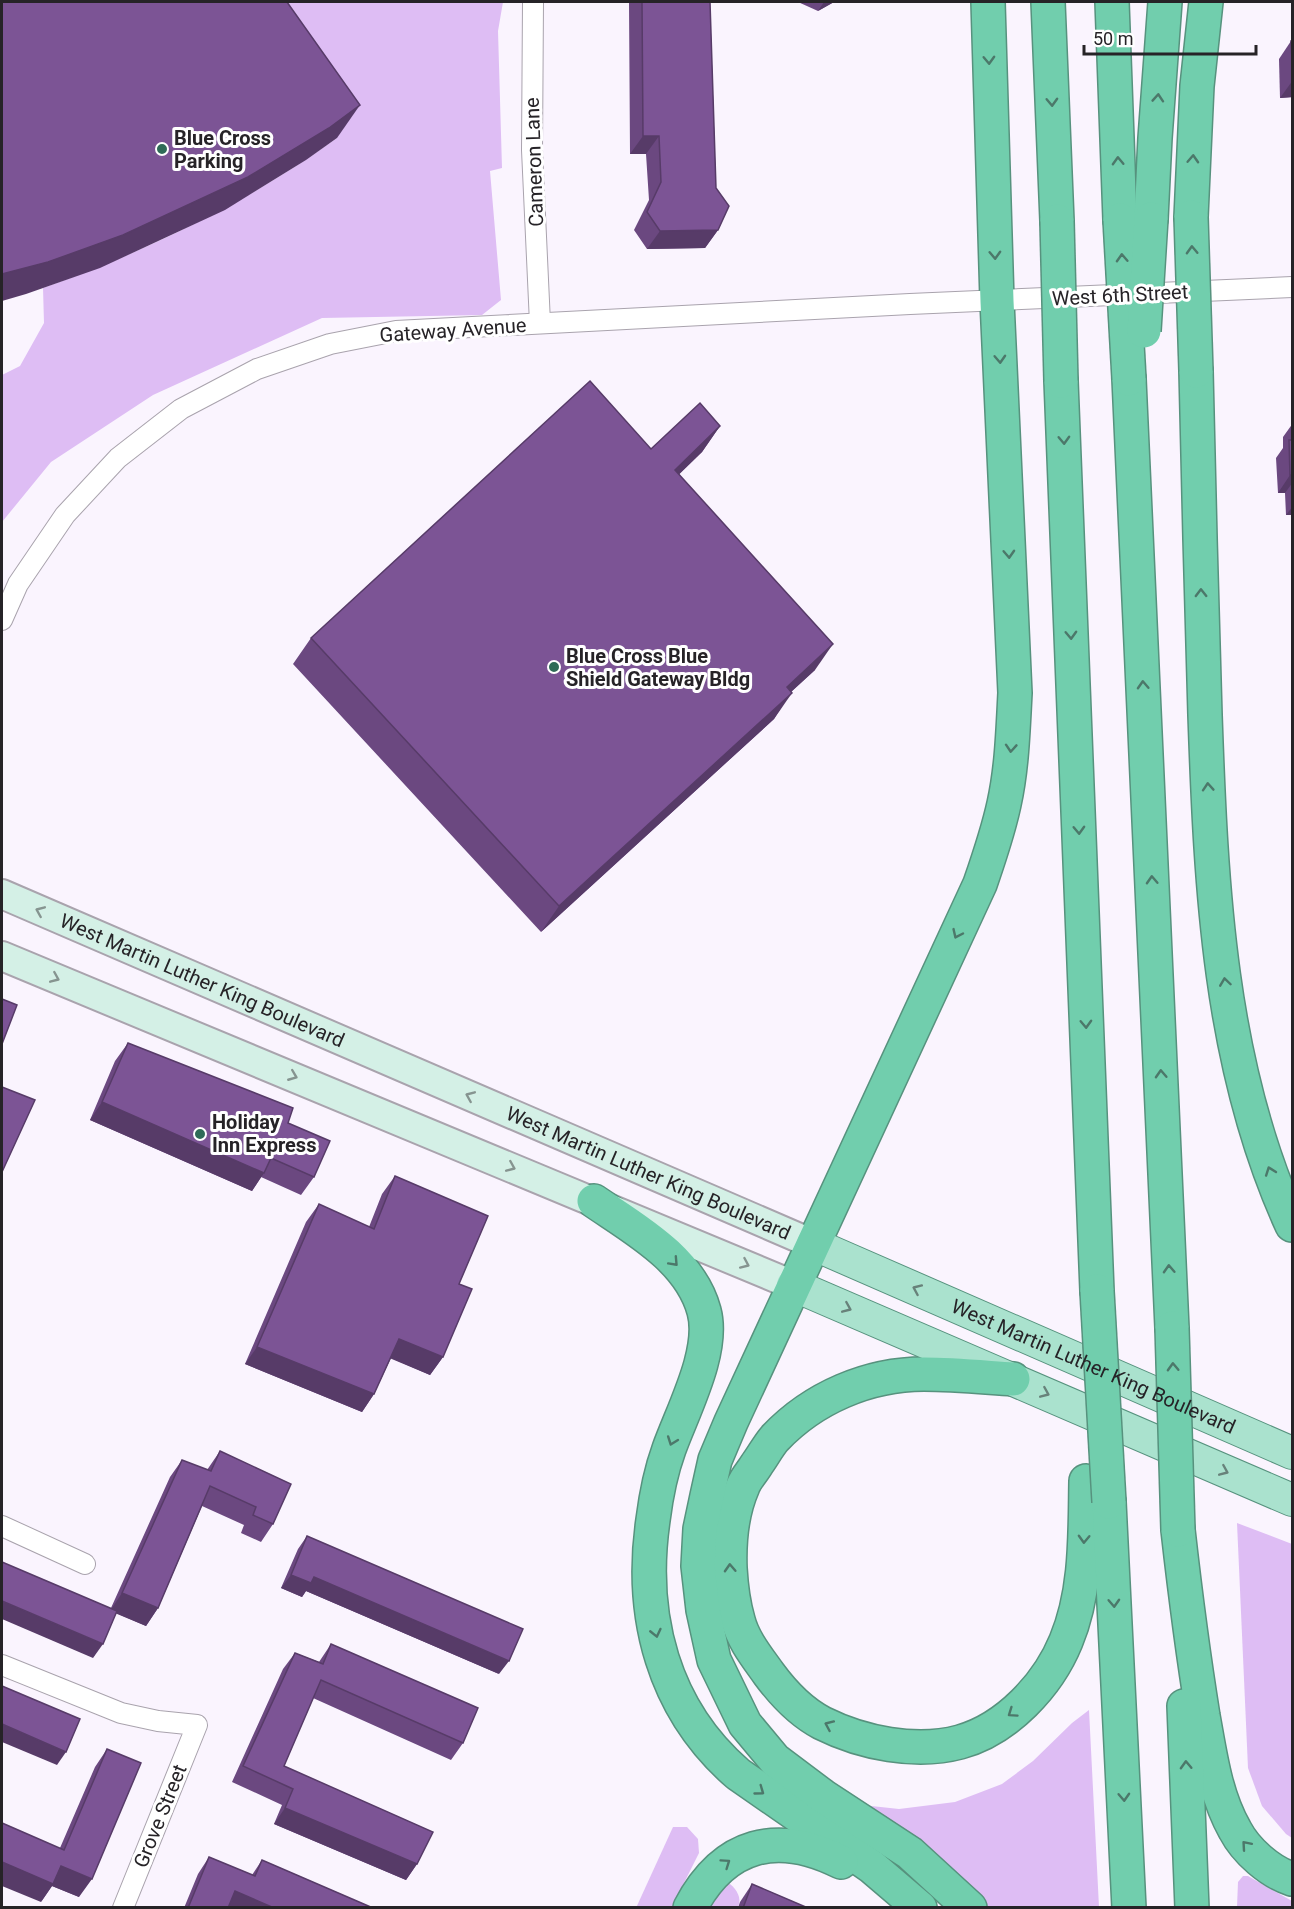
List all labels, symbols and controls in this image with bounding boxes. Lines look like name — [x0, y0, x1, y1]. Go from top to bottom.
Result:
scale bar — [1084, 18, 1256, 56]
text: 50 m — [1093, 28, 1133, 49]
one-way arrow — [983, 55, 996, 64]
one-way arrow — [1151, 93, 1164, 103]
street label: Cameron Lane — [520, 97, 548, 227]
one-way arrow — [1045, 97, 1058, 106]
place label: Blue Cross Parking — [174, 126, 271, 173]
marker: Blue Cross Parking — [155, 142, 169, 156]
one-way arrow — [1186, 154, 1199, 163]
one-way arrow — [1112, 157, 1124, 166]
one-way arrow — [1186, 245, 1198, 254]
one-way arrow — [989, 250, 1002, 259]
one-way arrow — [1116, 254, 1129, 263]
street label: West 6th Street — [1051, 279, 1189, 311]
street label: Gateway Avenue — [379, 313, 527, 347]
one-way arrow — [993, 354, 1006, 363]
one-way arrow — [1057, 435, 1070, 444]
one-way arrow — [1002, 549, 1015, 558]
one-way arrow — [1195, 588, 1208, 597]
one-way arrow — [1065, 630, 1078, 639]
place label: Blue Cross Blue Shield Gateway Bldg — [566, 644, 750, 691]
marker: Blue Cross Blue Shield Gateway Bldg — [547, 660, 561, 674]
one-way arrow — [1136, 680, 1149, 689]
one-way arrow — [1005, 744, 1018, 753]
one-way arrow — [1201, 783, 1214, 792]
one-way arrow — [1072, 825, 1085, 834]
one-way arrow — [1145, 875, 1158, 884]
one-way arrow — [35, 906, 46, 918]
street label: West Martin Luther King Boulevard — [56, 908, 348, 1052]
one-way arrow — [952, 928, 964, 939]
one-way arrow — [49, 971, 60, 983]
one-way arrow — [1219, 977, 1231, 986]
one-way arrow — [1080, 1020, 1093, 1029]
one-way arrow — [286, 1069, 297, 1081]
one-way arrow — [1154, 1070, 1167, 1079]
one-way arrow — [465, 1091, 476, 1103]
street label: West Martin Luther King Boulevard — [502, 1101, 794, 1245]
place label: Holiday Inn Express — [212, 1110, 316, 1157]
marker: Holiday Inn Express — [193, 1127, 207, 1141]
one-way arrow — [505, 1160, 516, 1172]
one-way arrow — [1265, 1166, 1278, 1177]
one-way arrow — [666, 1254, 677, 1265]
one-way arrow — [738, 1257, 749, 1269]
one-way arrow — [1163, 1265, 1176, 1274]
one-way arrow — [913, 1285, 924, 1297]
street label: West Martin Luther King Boulevard — [948, 1294, 1239, 1439]
one-way arrow — [841, 1301, 852, 1313]
one-way arrow — [1167, 1362, 1179, 1371]
one-way arrow — [1039, 1386, 1050, 1398]
one-way arrow — [666, 1435, 679, 1446]
one-way arrow — [1218, 1463, 1229, 1475]
one-way arrow — [1078, 1535, 1091, 1544]
one-way arrow — [724, 1563, 737, 1572]
one-way arrow — [1108, 1598, 1121, 1607]
one-way arrow — [649, 1628, 662, 1638]
one-way arrow — [1008, 1706, 1019, 1717]
one-way arrow — [824, 1720, 835, 1732]
street label: Grove Street — [128, 1761, 192, 1871]
one-way arrow — [1180, 1761, 1193, 1770]
one-way arrow — [754, 1784, 765, 1795]
one-way arrow — [1117, 1793, 1130, 1802]
one-way arrow — [1242, 1841, 1253, 1852]
one-way arrow — [719, 1859, 730, 1870]

